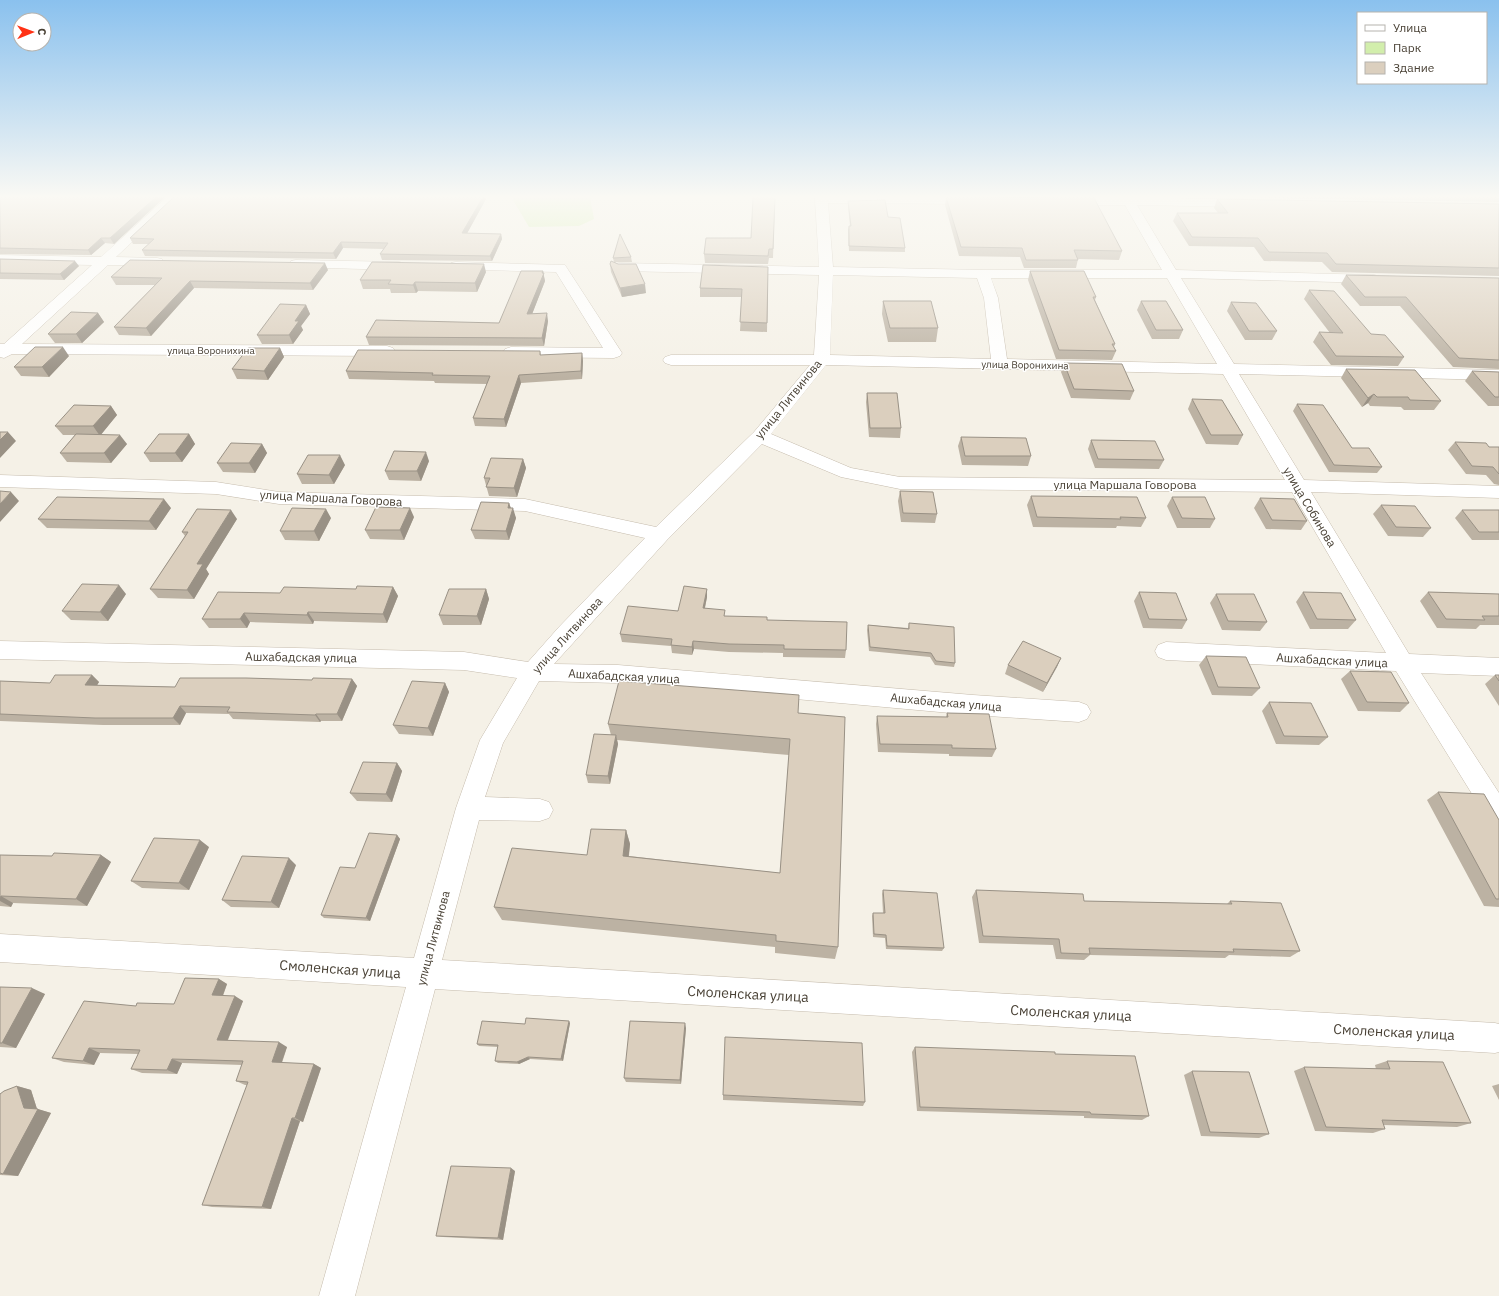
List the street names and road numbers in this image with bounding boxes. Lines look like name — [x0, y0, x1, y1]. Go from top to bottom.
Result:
street label: улица Воронихина — [167, 344, 255, 357]
street label: улица Литвинова — [751, 356, 825, 442]
street label: улица Воронихина — [981, 358, 1070, 372]
street label: улица Собинова — [1280, 464, 1340, 550]
street label: улица Маршала Говорова — [1054, 477, 1197, 492]
street label: улица Маршала Говорова — [259, 487, 403, 509]
street label: улица Литвинова — [529, 593, 606, 676]
street label: Ашхабадская улица — [245, 649, 358, 665]
street label: Ашхабадская улица — [1276, 650, 1389, 670]
street label: Ашхабадская улица — [568, 666, 681, 686]
street label: Ашхабадская улица — [890, 690, 1003, 714]
street label: улица Литвинова — [413, 888, 453, 987]
street label: Смоленская улица — [279, 956, 402, 982]
street label: Смоленская улица — [687, 982, 810, 1006]
street label: Смоленская улица — [1010, 1001, 1133, 1025]
street label: Смоленская улица — [1333, 1020, 1456, 1044]

